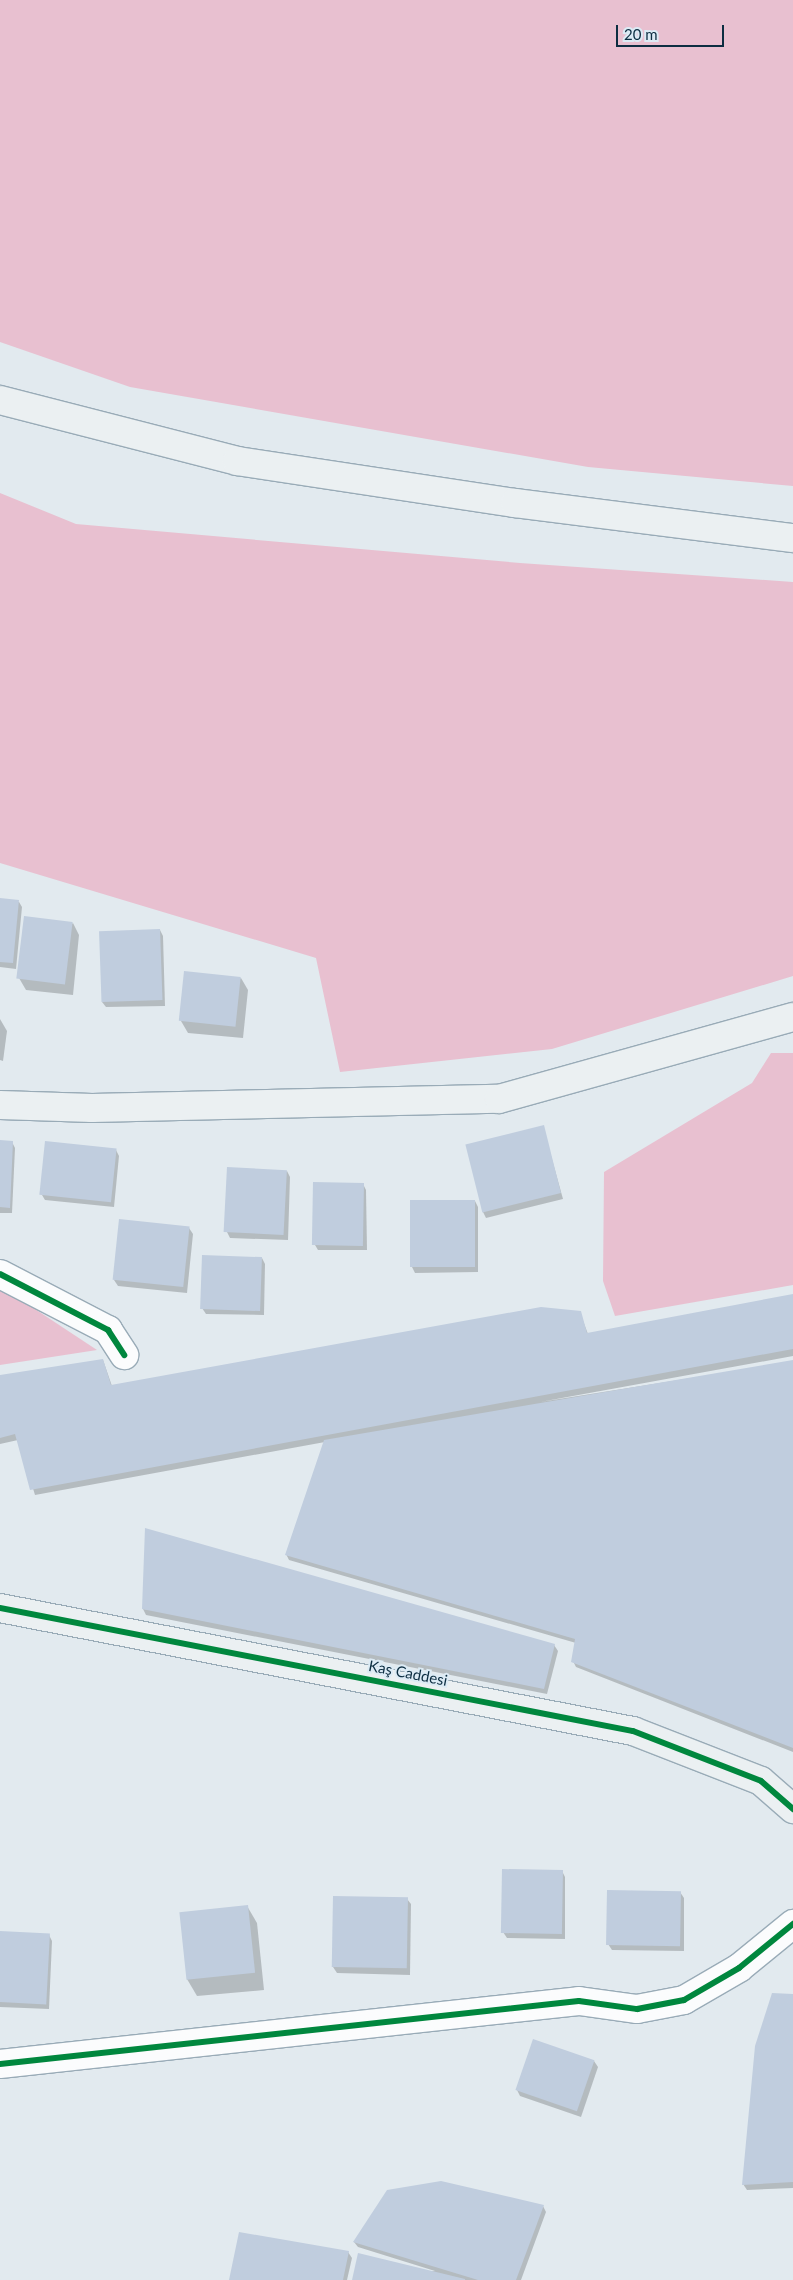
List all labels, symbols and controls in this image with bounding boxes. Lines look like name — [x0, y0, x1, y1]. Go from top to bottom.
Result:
scale bar — [618, 15, 726, 47]
text: 20 m — [624, 25, 658, 43]
street label: Kaş Caddesi — [367, 1657, 449, 1689]

